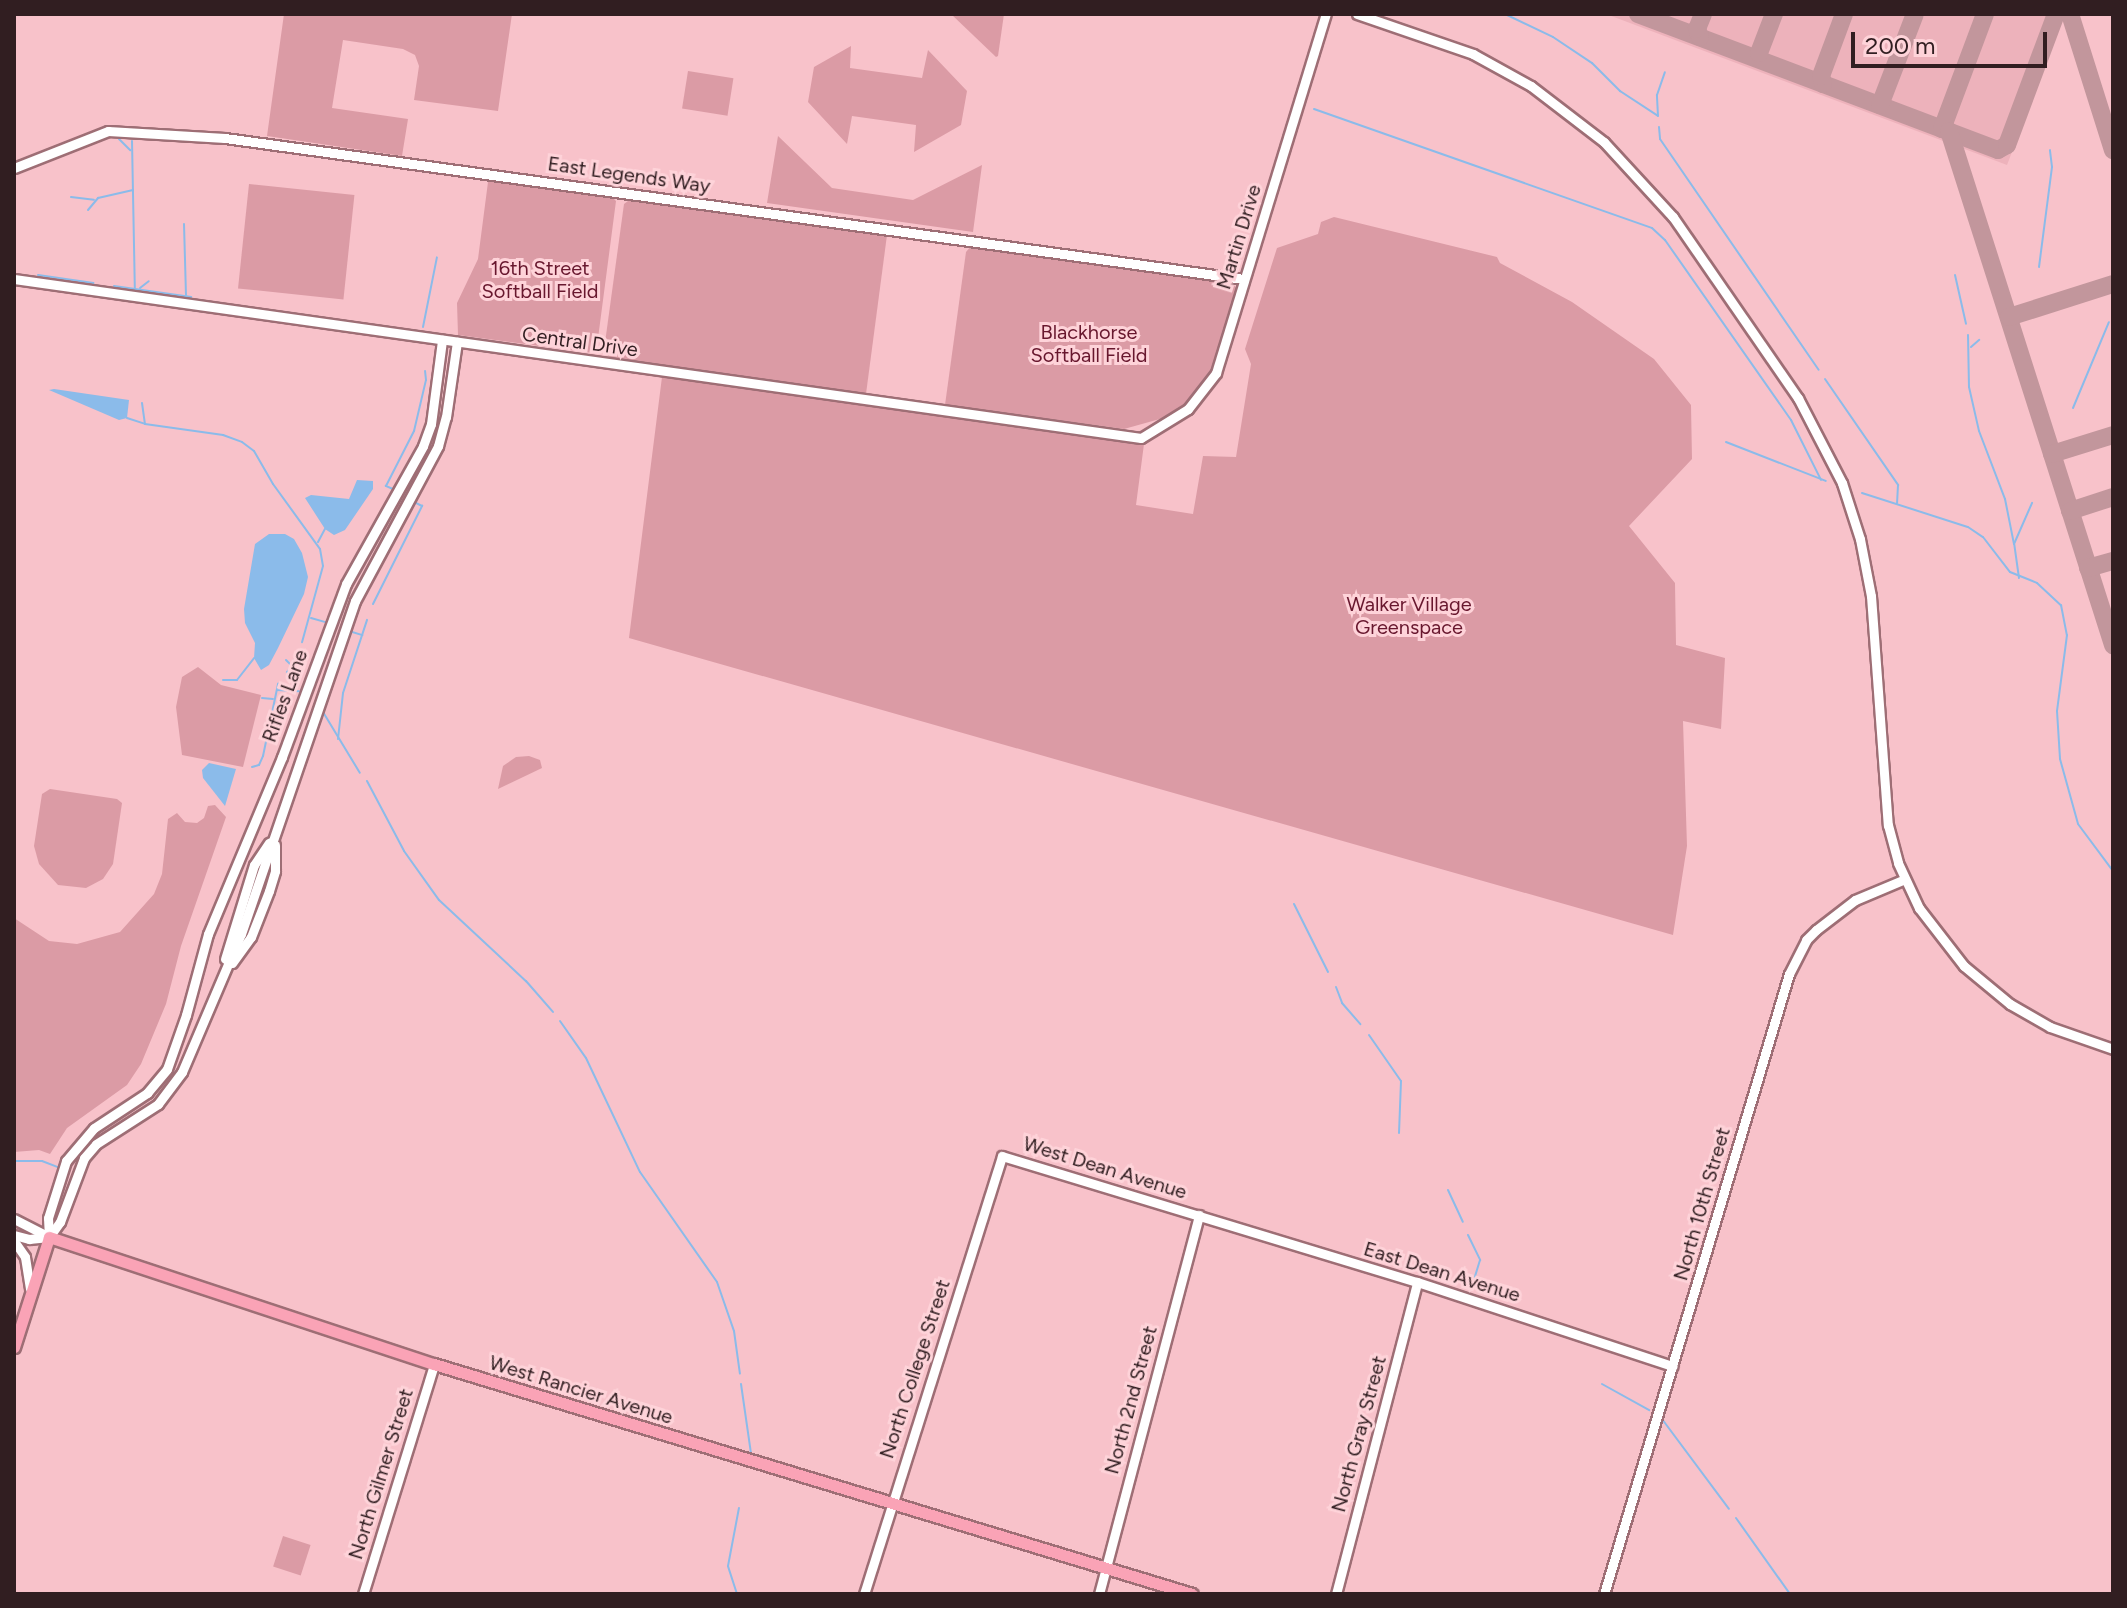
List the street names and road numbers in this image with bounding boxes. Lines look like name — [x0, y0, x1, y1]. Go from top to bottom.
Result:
street label: East Legends Way — [546, 152, 712, 198]
street label: Martin Drive — [1212, 182, 1266, 292]
street label: Central Drive — [521, 322, 639, 362]
street label: Rifles Lane — [257, 646, 313, 746]
street label: North 10th Street — [1669, 1125, 1735, 1283]
street label: West Dean Avenue — [1020, 1132, 1190, 1204]
street label: East Dean Avenue — [1361, 1237, 1523, 1307]
street label: North College Street — [875, 1276, 955, 1462]
street label: North 2nd Street — [1100, 1323, 1162, 1477]
street label: West Rancier Avenue — [486, 1351, 676, 1429]
street label: North Gray Street — [1327, 1353, 1391, 1515]
street label: North Gilmer Street — [344, 1386, 418, 1562]

